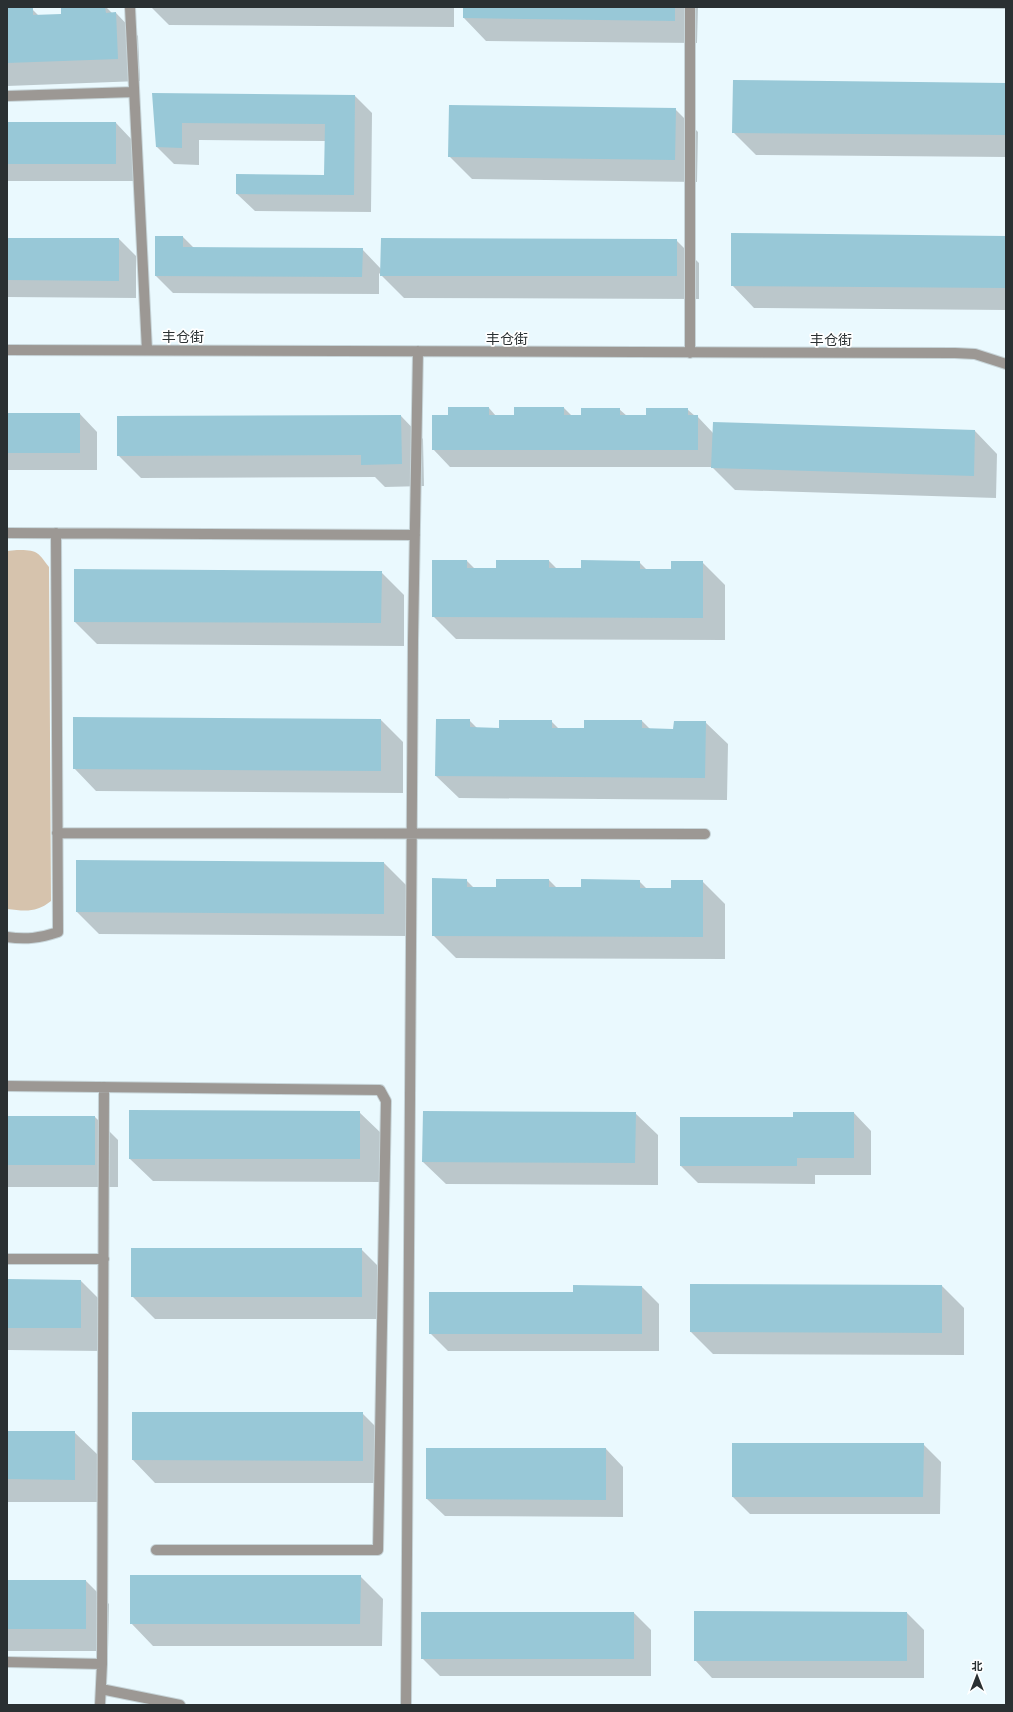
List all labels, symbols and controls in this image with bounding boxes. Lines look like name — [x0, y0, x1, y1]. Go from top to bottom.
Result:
street label: 丰仓街 — [162, 328, 204, 345]
street label: 丰仓街 — [486, 330, 528, 347]
street label: 丰仓街 — [810, 331, 852, 348]
north arrow — [957, 1656, 997, 1696]
text: 北 — [972, 1659, 983, 1673]

